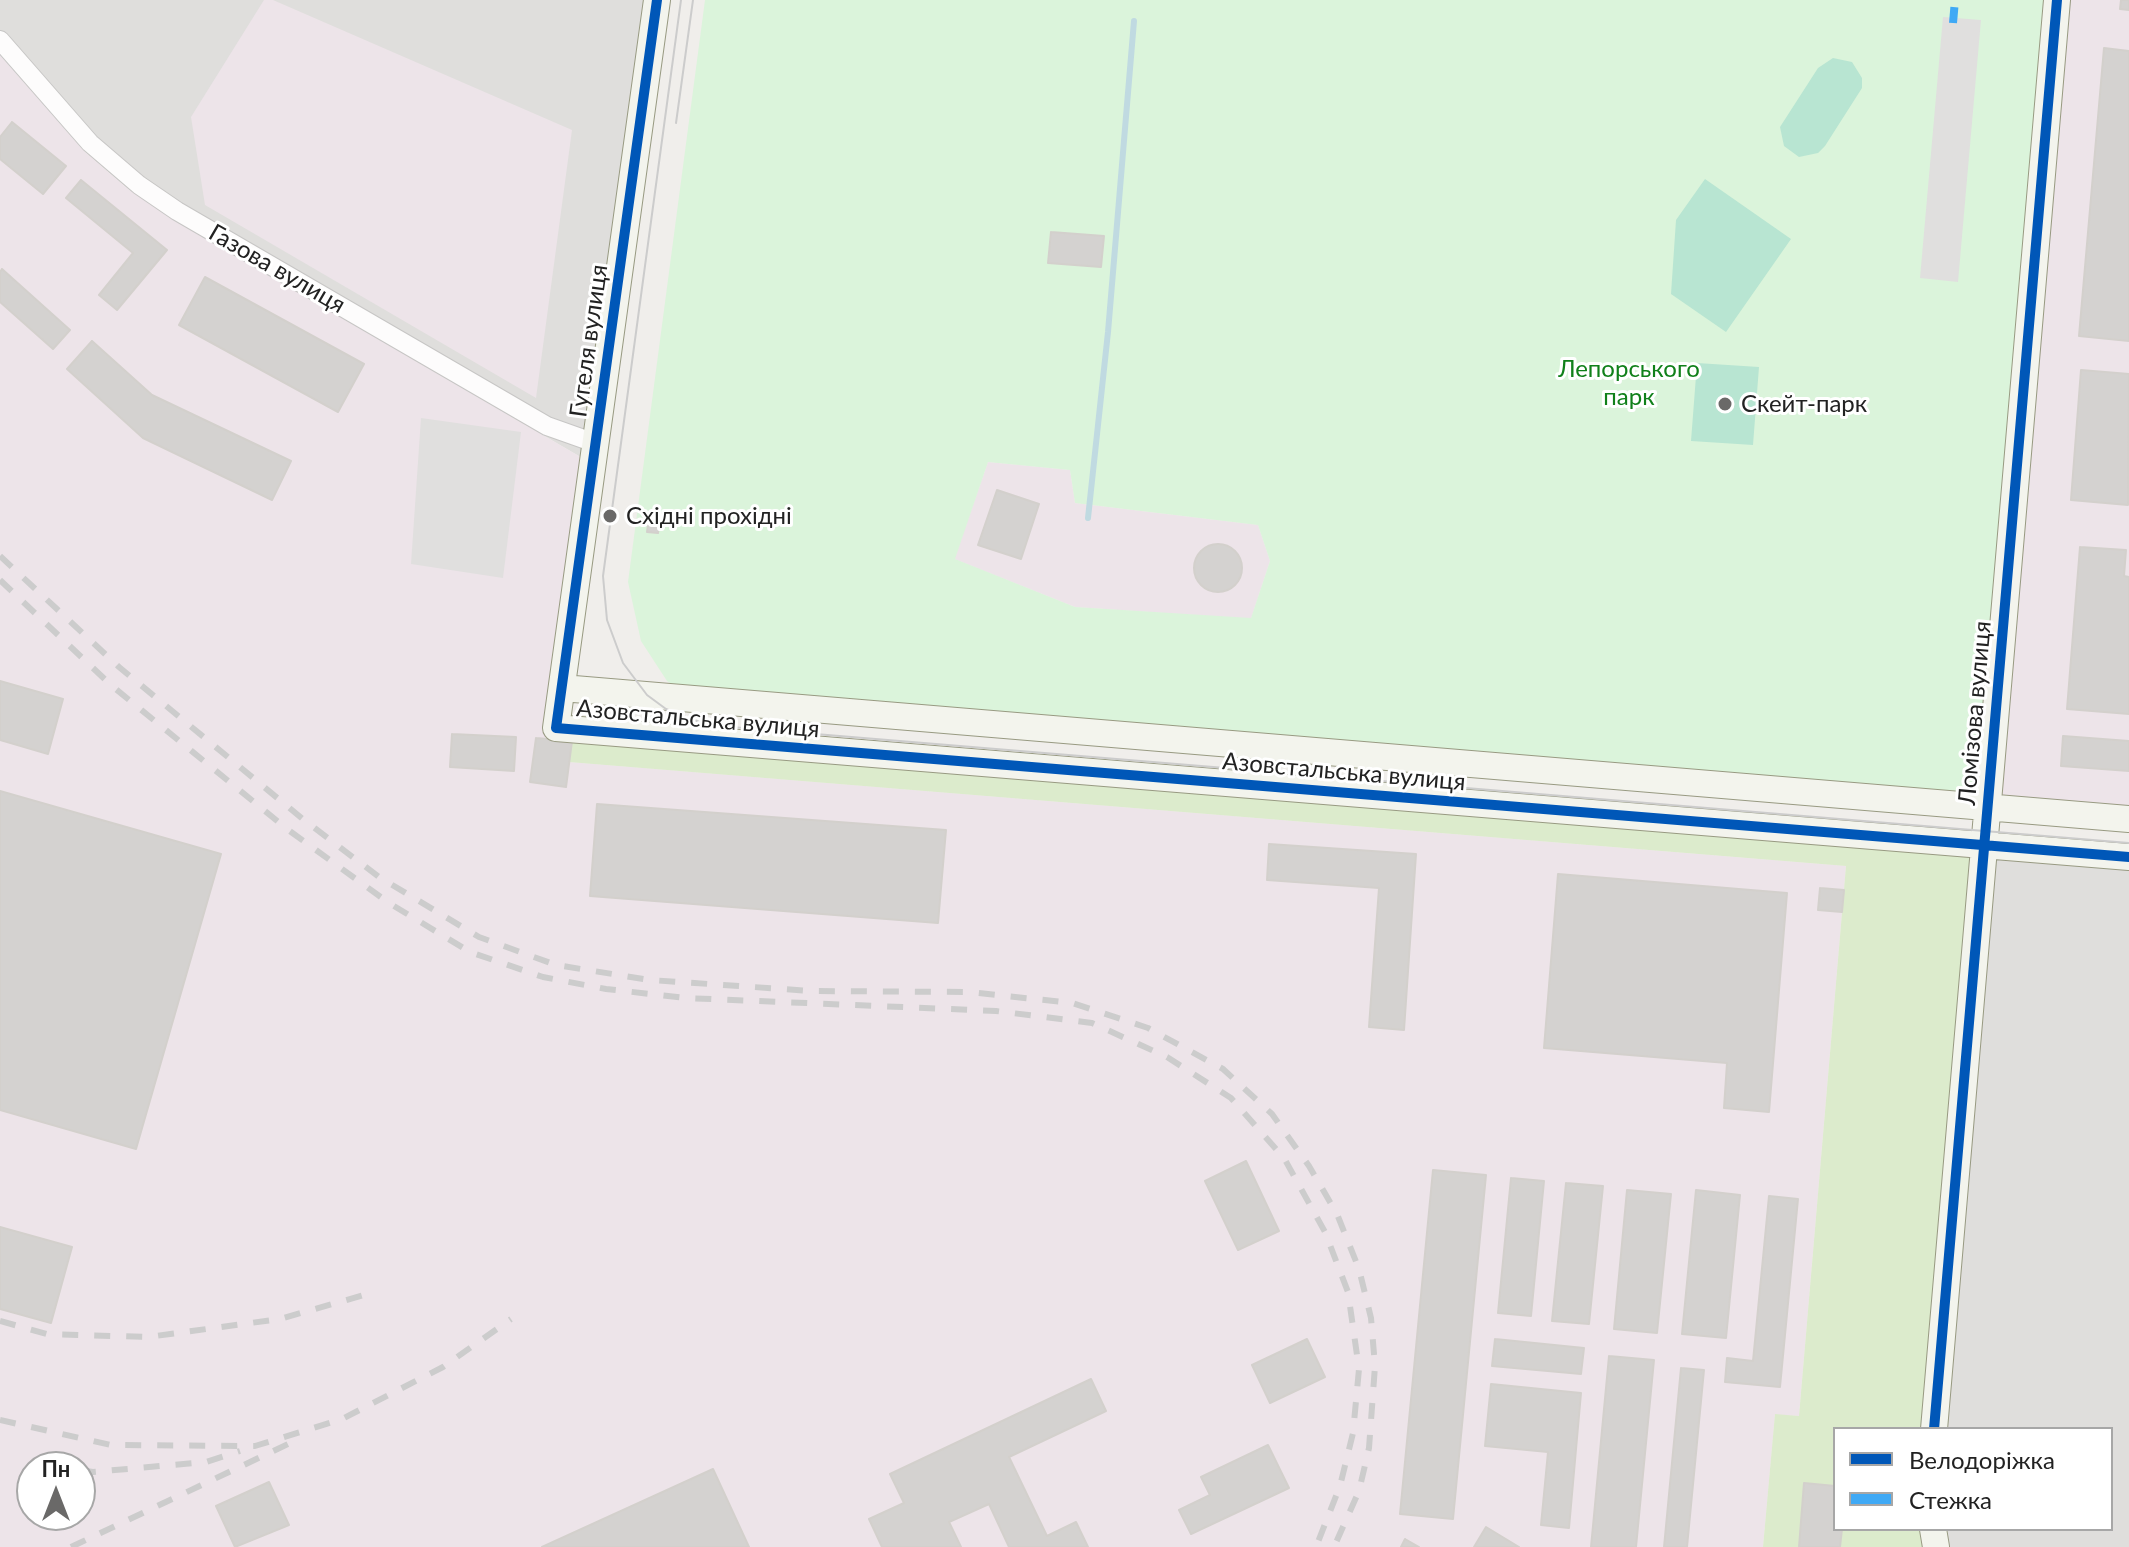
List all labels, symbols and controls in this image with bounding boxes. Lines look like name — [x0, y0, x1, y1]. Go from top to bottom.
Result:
street label: Газова вулиця — [204, 218, 350, 320]
street label: Гугеля вулиця — [564, 263, 614, 419]
park label: Лепорського парк — [1558, 355, 1700, 411]
place label: Скейт-парк — [1741, 390, 1867, 418]
marker: Скейт-парк — [1716, 395, 1734, 413]
place label: Східні прохідні — [626, 502, 792, 530]
marker: Східні прохідні — [601, 507, 619, 525]
street label: Ломізова вулиця — [1953, 620, 1997, 806]
street label: Азовстальська вулиця — [575, 694, 821, 744]
street label: Азовстальська вулиця — [1221, 747, 1467, 797]
legend — [1833, 1427, 2113, 1531]
text: Велодоріжка — [1909, 1445, 2055, 1474]
north arrow — [16, 1451, 96, 1531]
text: Пн — [42, 1455, 70, 1482]
text: Стежка — [1909, 1485, 1992, 1514]

